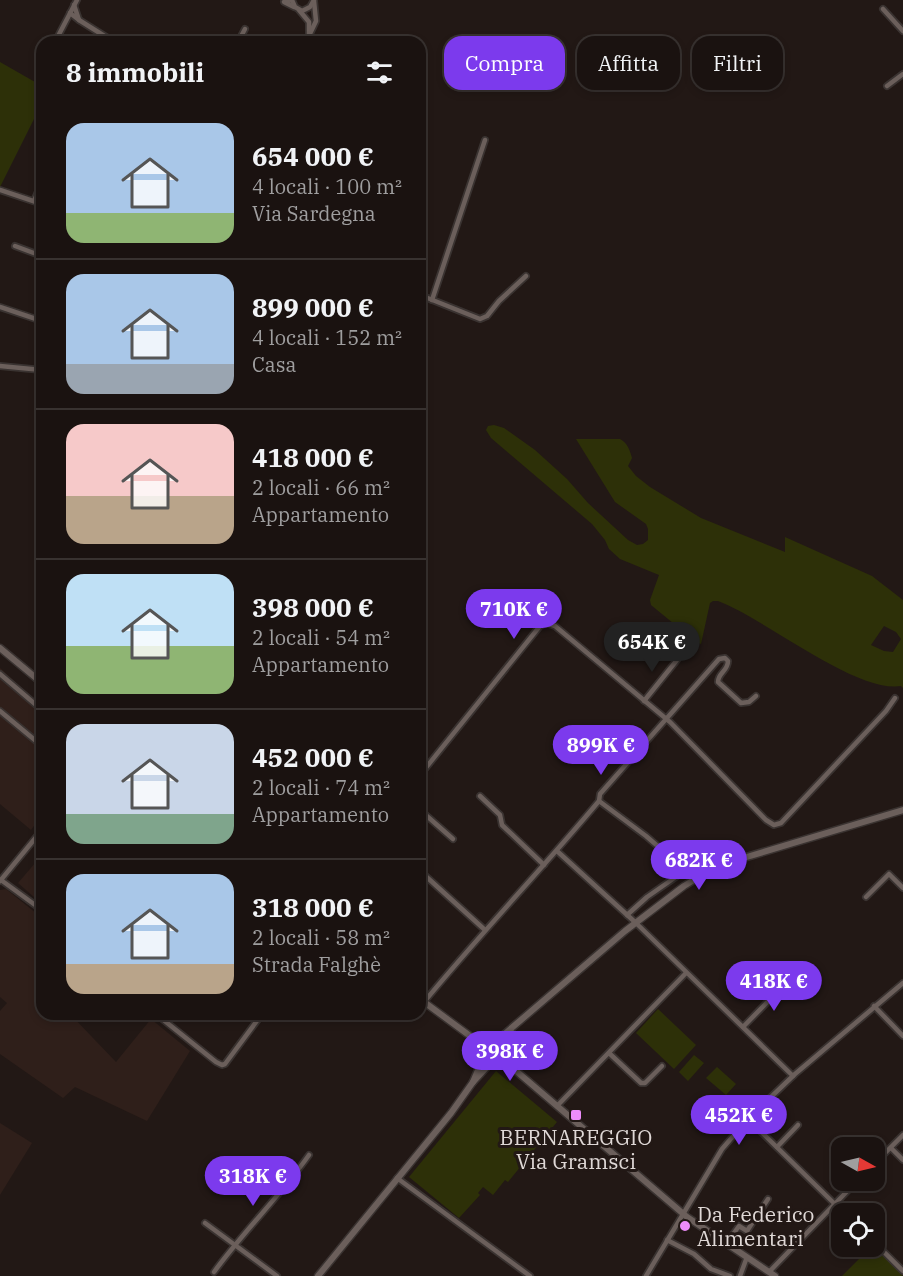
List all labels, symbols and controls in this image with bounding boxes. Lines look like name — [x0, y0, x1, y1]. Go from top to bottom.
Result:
chip: Compra — [444, 36, 565, 90]
chip: Affitta — [577, 36, 680, 90]
chip: Filtri — [692, 36, 783, 90]
text: 8 immobili — [66, 55, 204, 89]
icon: filters — [363, 56, 396, 89]
text: 654 000 € — [252, 139, 374, 173]
icon: home — [114, 147, 186, 219]
text: 4 locali · 100 m² — [252, 173, 402, 200]
text: Via Sardegna — [252, 200, 376, 227]
text: 899 000 € — [252, 290, 374, 324]
icon: home — [114, 298, 186, 370]
text: 4 locali · 152 m² — [252, 324, 402, 351]
text: Casa — [252, 351, 296, 378]
text: 418 000 € — [252, 440, 374, 474]
icon: home — [114, 448, 186, 520]
text: 2 locali · 66 m² — [252, 474, 390, 501]
text: Appartamento — [252, 501, 389, 528]
pin: 710K € — [465, 589, 563, 640]
text: 398 000 € — [252, 590, 374, 624]
text: 710K € — [480, 595, 548, 622]
icon: home — [114, 598, 186, 670]
pin: 654K € — [603, 622, 701, 673]
text: 2 locali · 54 m² — [252, 624, 390, 651]
text: 654K € — [618, 628, 686, 655]
text: Appartamento — [252, 651, 389, 678]
pin: 899K € — [552, 725, 650, 776]
text: 899K € — [567, 731, 635, 758]
text: 452 000 € — [252, 740, 374, 774]
icon: home — [114, 748, 186, 820]
text: 2 locali · 74 m² — [252, 774, 390, 801]
text: Appartamento — [252, 801, 389, 828]
pin: 682K € — [650, 840, 748, 891]
text: 682K € — [665, 846, 733, 873]
text: 318 000 € — [252, 890, 374, 924]
icon: home — [114, 898, 186, 970]
text: 2 locali · 58 m² — [252, 924, 390, 951]
text: Strada Falghè — [252, 951, 381, 978]
pin: 418K € — [725, 961, 823, 1012]
text: 418K € — [740, 967, 808, 994]
pin: 398K € — [461, 1031, 559, 1082]
text: 398K € — [476, 1037, 544, 1064]
pin: 452K € — [690, 1095, 788, 1146]
text: 452K € — [705, 1101, 773, 1128]
marker: BERNAREGGIO Via Gramsci — [569, 1108, 583, 1122]
place label: BERNAREGGIO Via Gramsci — [500, 1123, 652, 1175]
north arrow — [831, 1137, 885, 1191]
map controls — [831, 1137, 885, 1257]
pin: 318K € — [204, 1156, 302, 1207]
text: 318K € — [219, 1162, 287, 1189]
place label: Da Federico Alimentari — [697, 1200, 814, 1252]
button: locate — [831, 1203, 885, 1257]
marker: Da Federico Alimentari — [678, 1219, 692, 1233]

